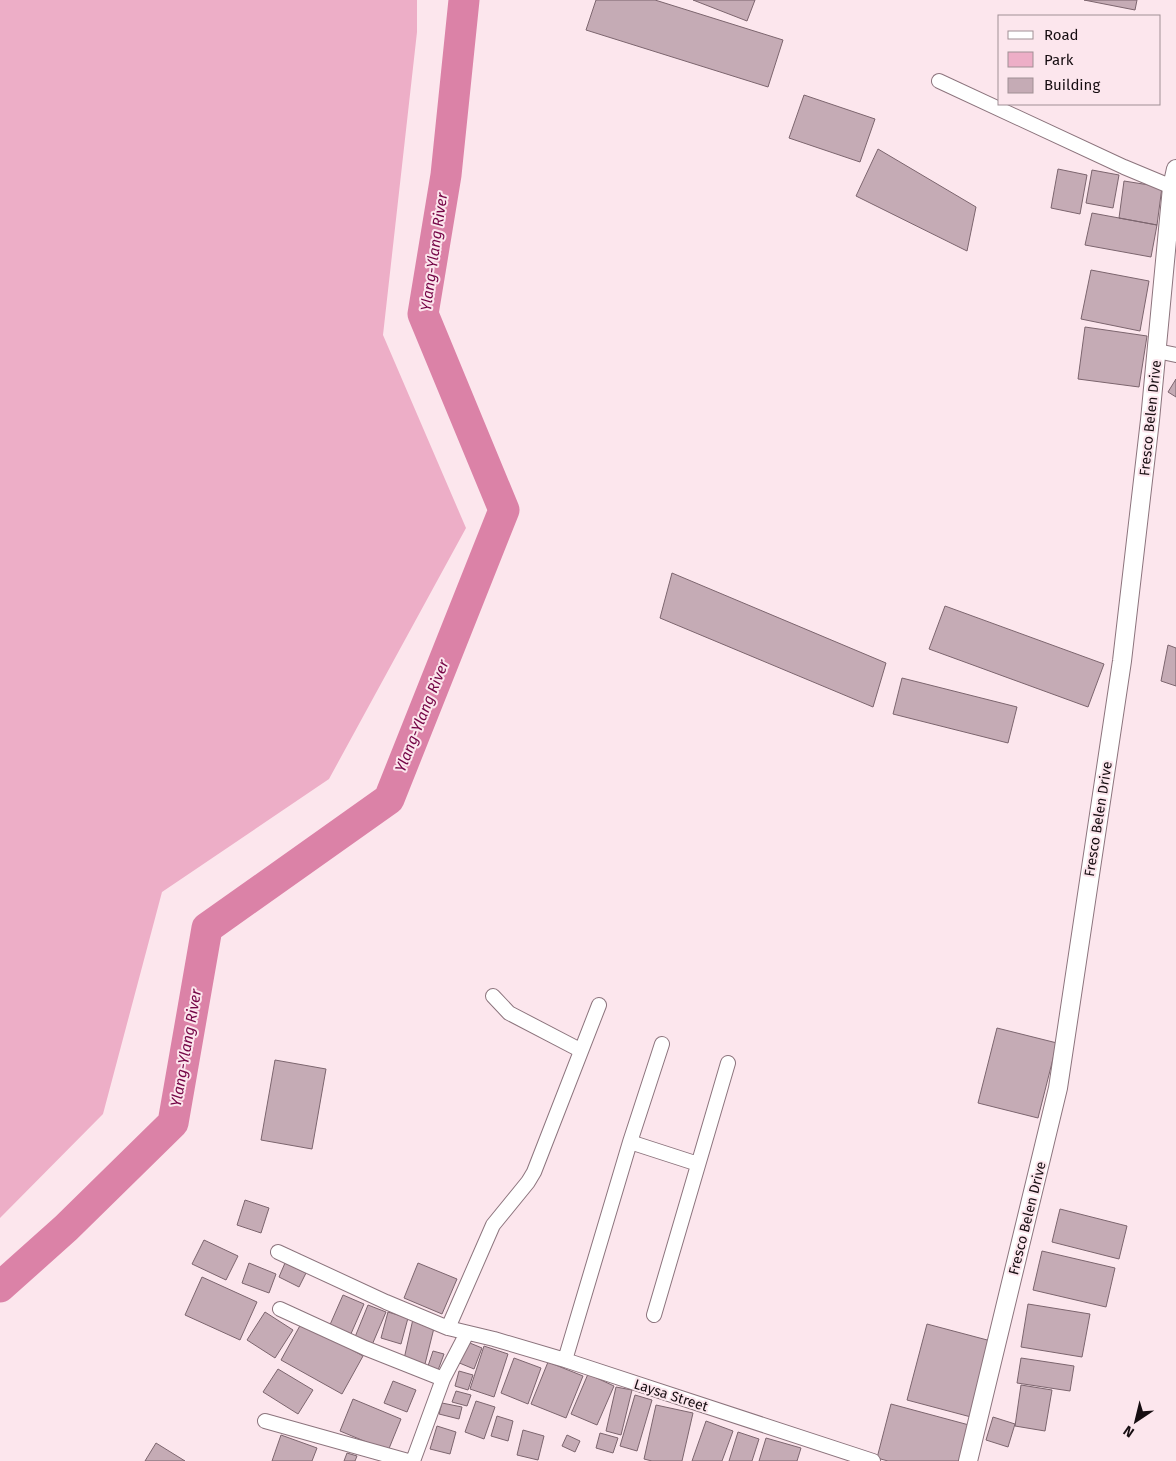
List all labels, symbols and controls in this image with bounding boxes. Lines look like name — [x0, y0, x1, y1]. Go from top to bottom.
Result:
legend — [998, 15, 1161, 105]
text: Road — [1044, 26, 1079, 44]
text: Park — [1044, 51, 1074, 69]
text: Building — [1044, 76, 1100, 94]
water label: Ylang-Ylang River — [417, 190, 451, 312]
street label: Fresco Belen Drive — [1136, 359, 1165, 477]
water label: Ylang-Ylang River — [391, 656, 453, 775]
street label: Fresco Belen Drive — [1081, 760, 1116, 878]
water label: Ylang-Ylang River — [167, 986, 205, 1108]
street label: Fresco Belen Drive — [1005, 1160, 1050, 1277]
street label: Laysa Street — [632, 1376, 711, 1416]
north arrow — [1111, 1396, 1161, 1446]
text: N — [1120, 1422, 1138, 1441]

